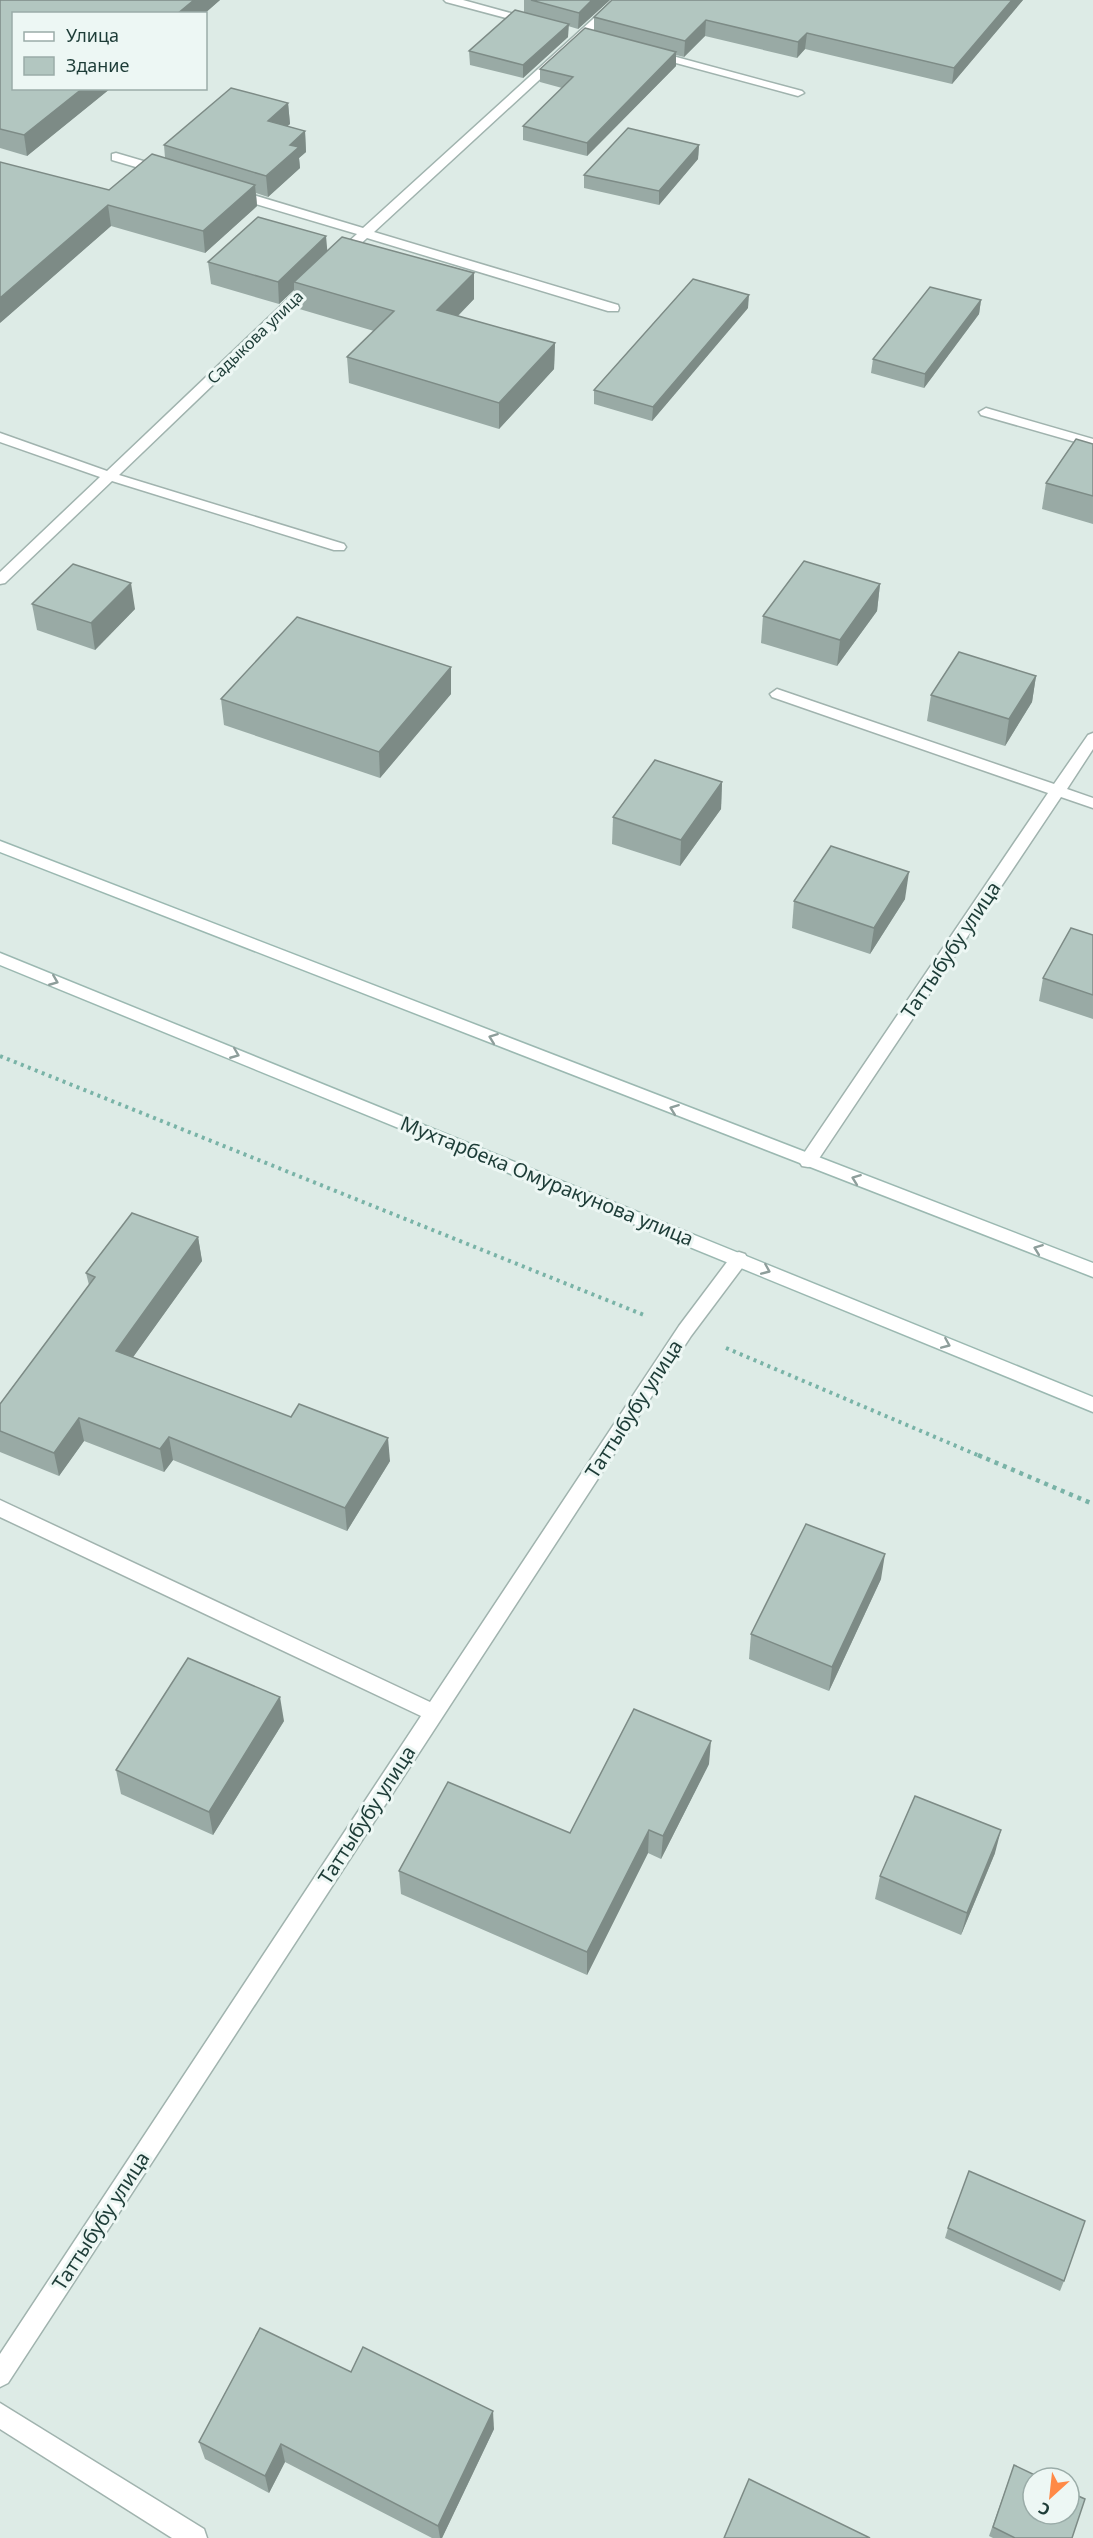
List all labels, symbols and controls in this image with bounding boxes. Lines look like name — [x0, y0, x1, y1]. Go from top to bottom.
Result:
legend — [12, 12, 207, 90]
text: Улица — [66, 23, 119, 47]
text: Здание — [66, 53, 130, 77]
street label: Садыкова улица — [202, 285, 308, 389]
street label: Таттыбубу улица — [895, 876, 1007, 1024]
one-way arrow — [48, 974, 59, 986]
one-way arrow — [488, 1033, 499, 1045]
one-way arrow — [229, 1047, 240, 1059]
one-way arrow — [670, 1104, 681, 1116]
street label: Мухтарбека Омуракунова улица — [397, 1109, 698, 1252]
one-way arrow — [851, 1174, 862, 1187]
one-way arrow — [1034, 1244, 1045, 1256]
one-way arrow — [760, 1263, 771, 1275]
street label: Таттыбубу улица — [579, 1334, 688, 1483]
one-way arrow — [940, 1337, 951, 1349]
street label: Таттыбубу улица — [312, 1740, 421, 1889]
street label: Таттыбубу улица — [46, 2146, 155, 2295]
north arrow — [1021, 2466, 1081, 2526]
text: С — [1035, 2497, 1054, 2522]

